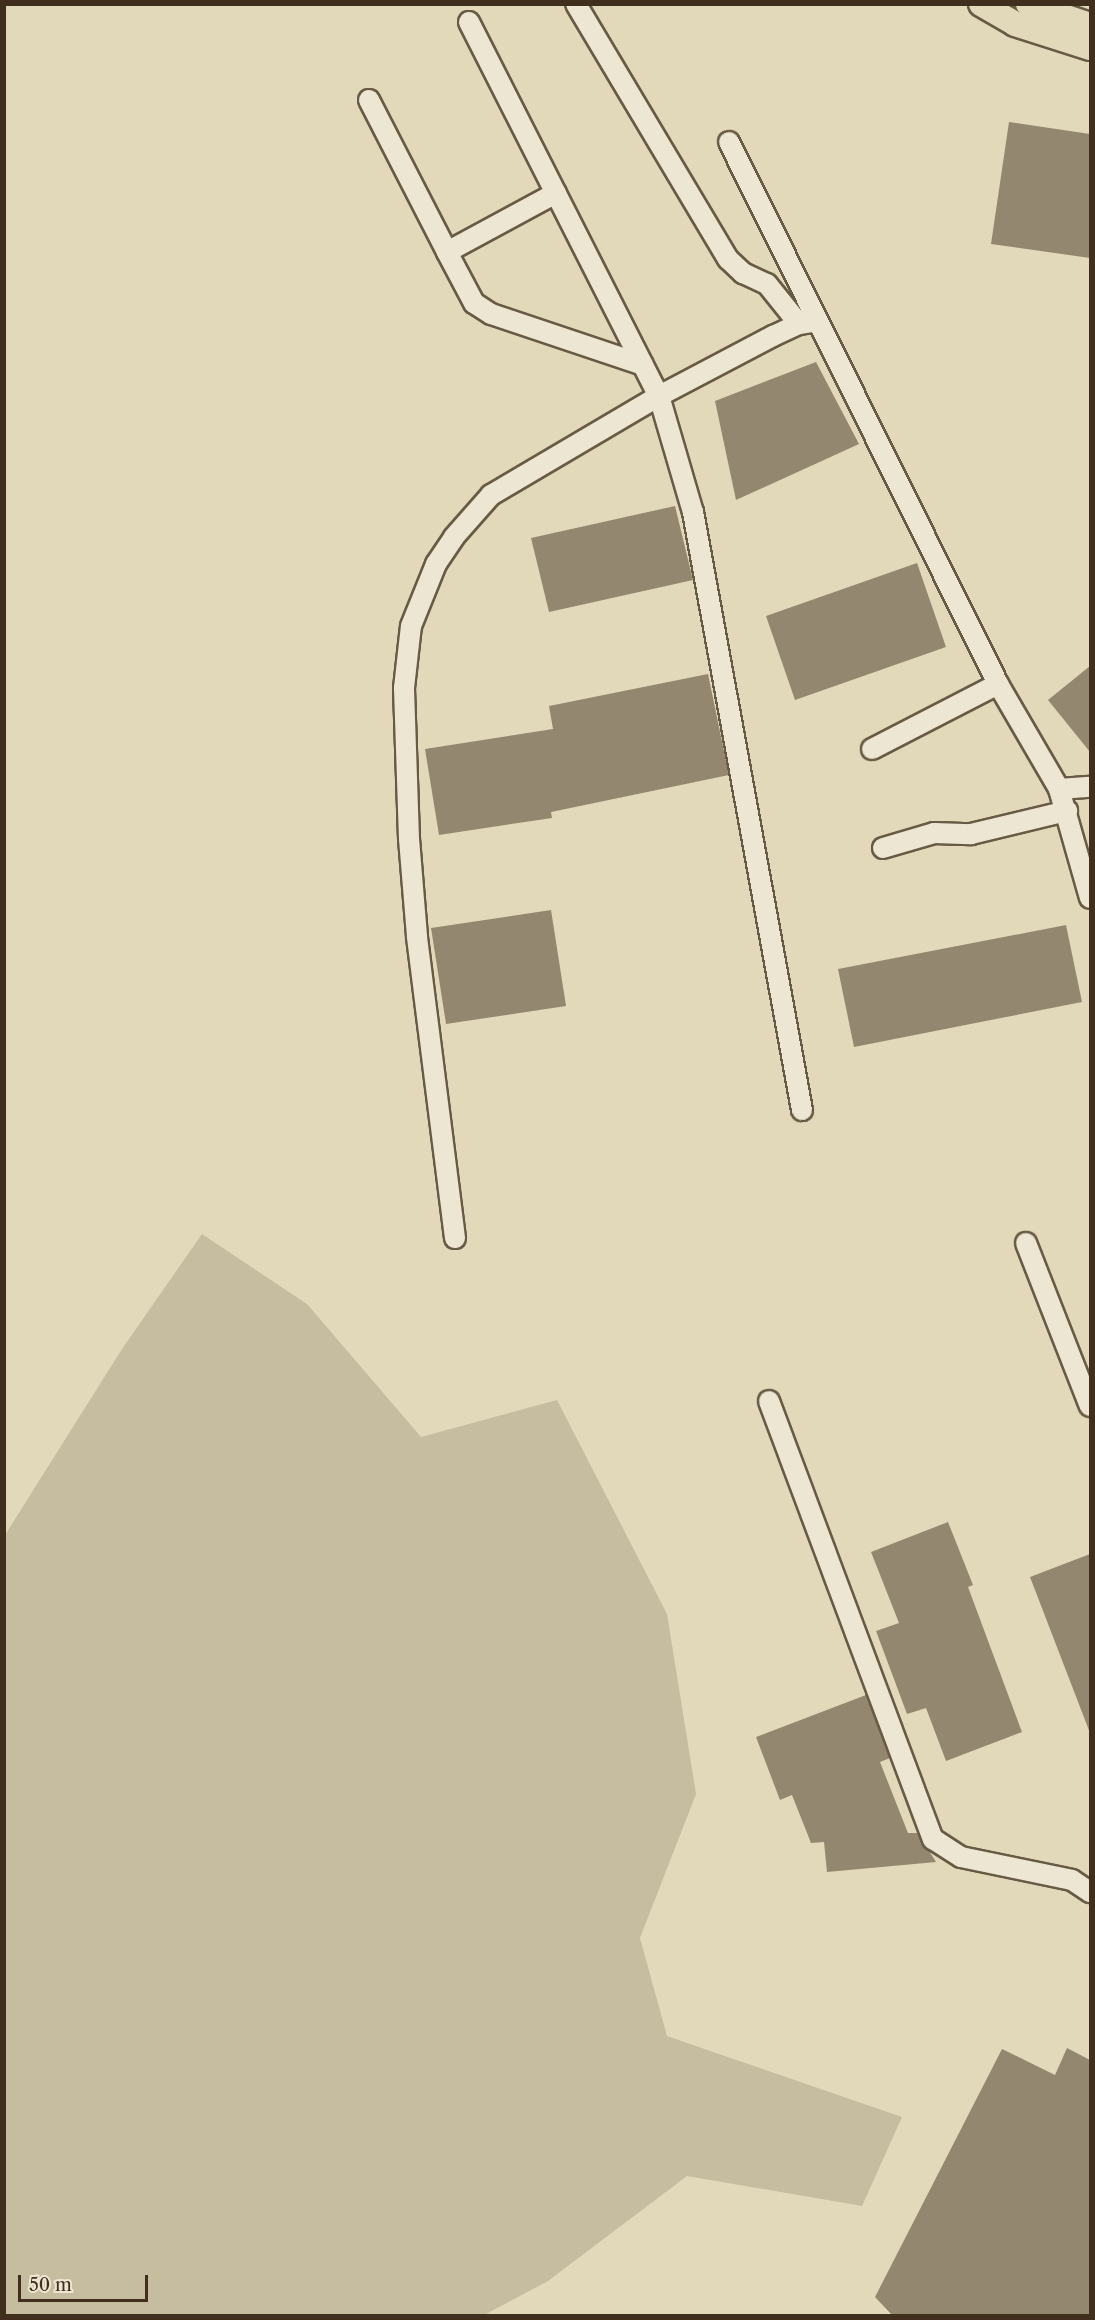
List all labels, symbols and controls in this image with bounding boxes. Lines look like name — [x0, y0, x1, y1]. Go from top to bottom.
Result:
scale bar — [21, 2263, 152, 2301]
text: 50 m — [29, 2274, 72, 2296]

